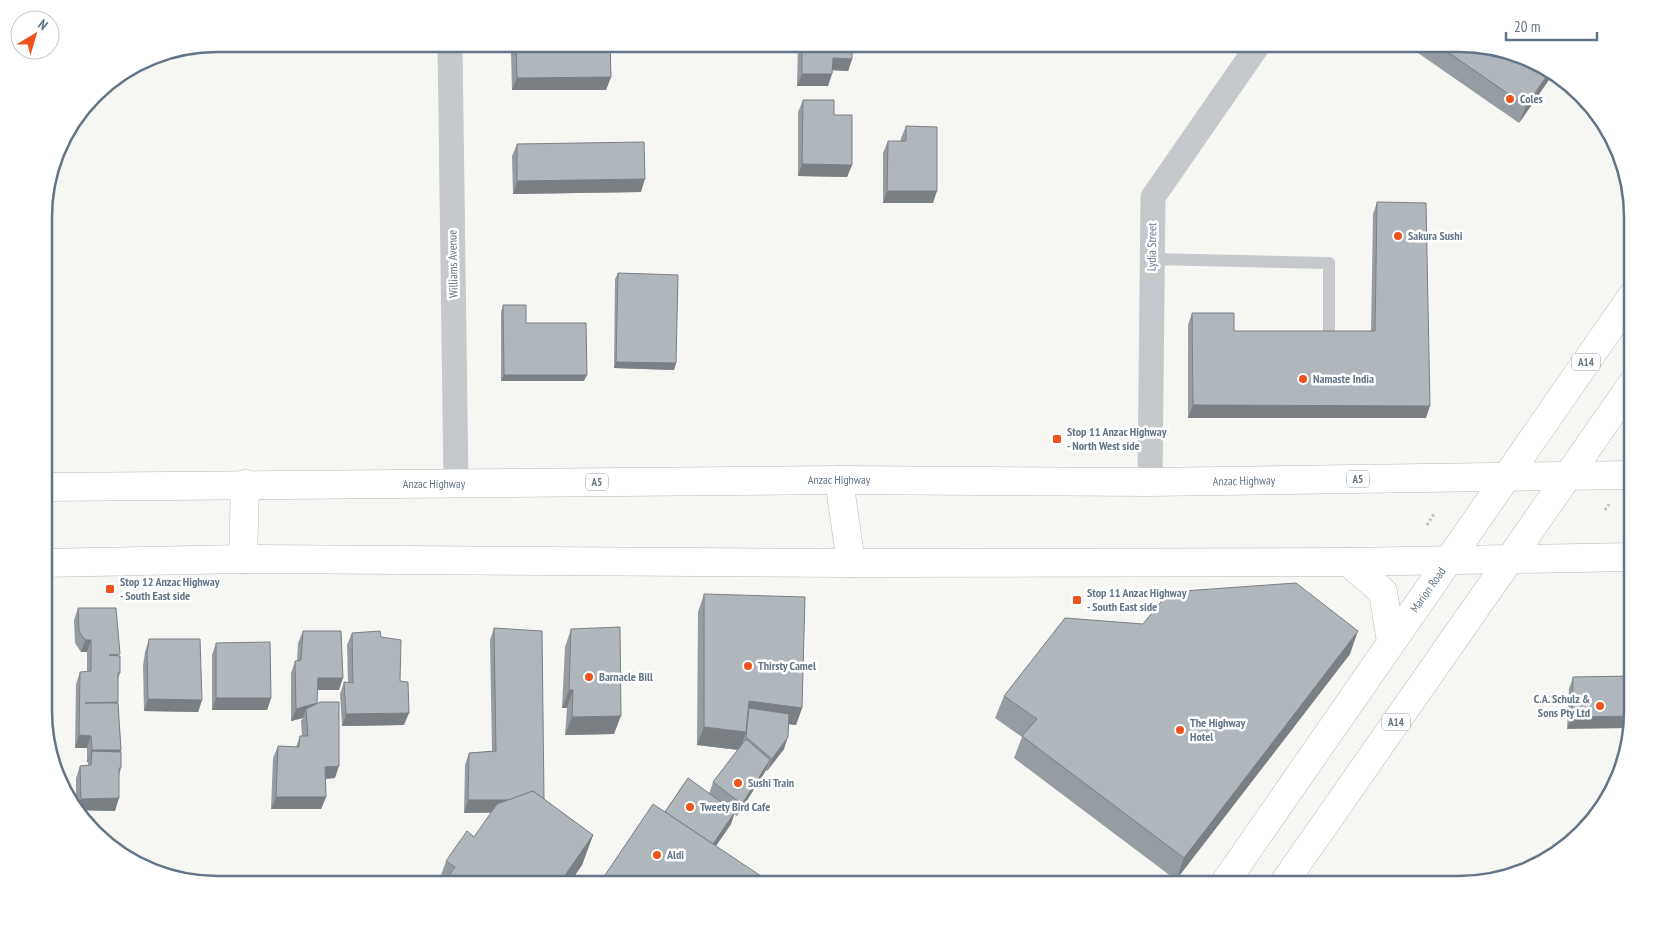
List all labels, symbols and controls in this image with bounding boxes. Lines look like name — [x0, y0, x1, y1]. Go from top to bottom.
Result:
north arrow — [10, 10, 60, 60]
scale bar — [1506, 10, 1597, 42]
text: N — [34, 15, 52, 34]
text: 20 m — [1514, 17, 1540, 36]
place label: Coles — [1520, 91, 1543, 106]
marker: Coles — [1504, 93, 1516, 105]
street label: Lydia Street — [1144, 222, 1159, 271]
place label: Sakura Sushi — [1408, 228, 1463, 243]
street label: Williams Avenue — [444, 230, 461, 298]
marker: Sakura Sushi — [1392, 230, 1404, 242]
road number: A14 — [1572, 354, 1600, 371]
place label: Namaste India — [1313, 371, 1374, 386]
marker: Namaste India — [1297, 373, 1309, 385]
place label: Stop 11 Anzac Highway - North West side — [1067, 424, 1167, 453]
marker: Stop 11 Anzac Highway - North West side — [1051, 433, 1063, 445]
road number: A5 — [1347, 470, 1369, 488]
street label: Anzac Highway — [808, 472, 871, 487]
street label: Anzac Highway — [1213, 472, 1276, 489]
road number: A5 — [586, 474, 608, 491]
street label: Anzac Highway — [403, 476, 466, 491]
street label: Marion Road — [1407, 564, 1449, 615]
place label: Stop 12 Anzac Highway - South East side — [120, 574, 220, 603]
marker: Stop 12 Anzac Highway - South East side — [104, 583, 116, 595]
place label: Stop 11 Anzac Highway - South East side — [1087, 585, 1187, 614]
marker: Stop 11 Anzac Highway - South East side — [1071, 594, 1083, 606]
place label: Thirsty Camel — [758, 658, 816, 673]
marker: Thirsty Camel — [742, 660, 754, 672]
place label: Barnacle Bill — [599, 669, 653, 684]
marker: Barnacle Bill — [583, 671, 595, 683]
place label: C.A. Schulz & Sons Pty Ltd — [1534, 691, 1590, 720]
marker: C.A. Schulz & Sons Pty Ltd — [1594, 700, 1606, 712]
road number: A14 — [1382, 714, 1410, 730]
place label: The Highway Hotel — [1190, 715, 1246, 744]
marker: The Highway Hotel — [1174, 724, 1186, 736]
place label: Sushi Train — [748, 775, 794, 790]
marker: Sushi Train — [732, 777, 744, 789]
place label: Tweety Bird Cafe — [700, 799, 770, 814]
marker: Tweety Bird Cafe — [684, 801, 696, 813]
place label: Aldi — [666, 847, 684, 862]
marker: Aldi — [651, 849, 663, 861]

